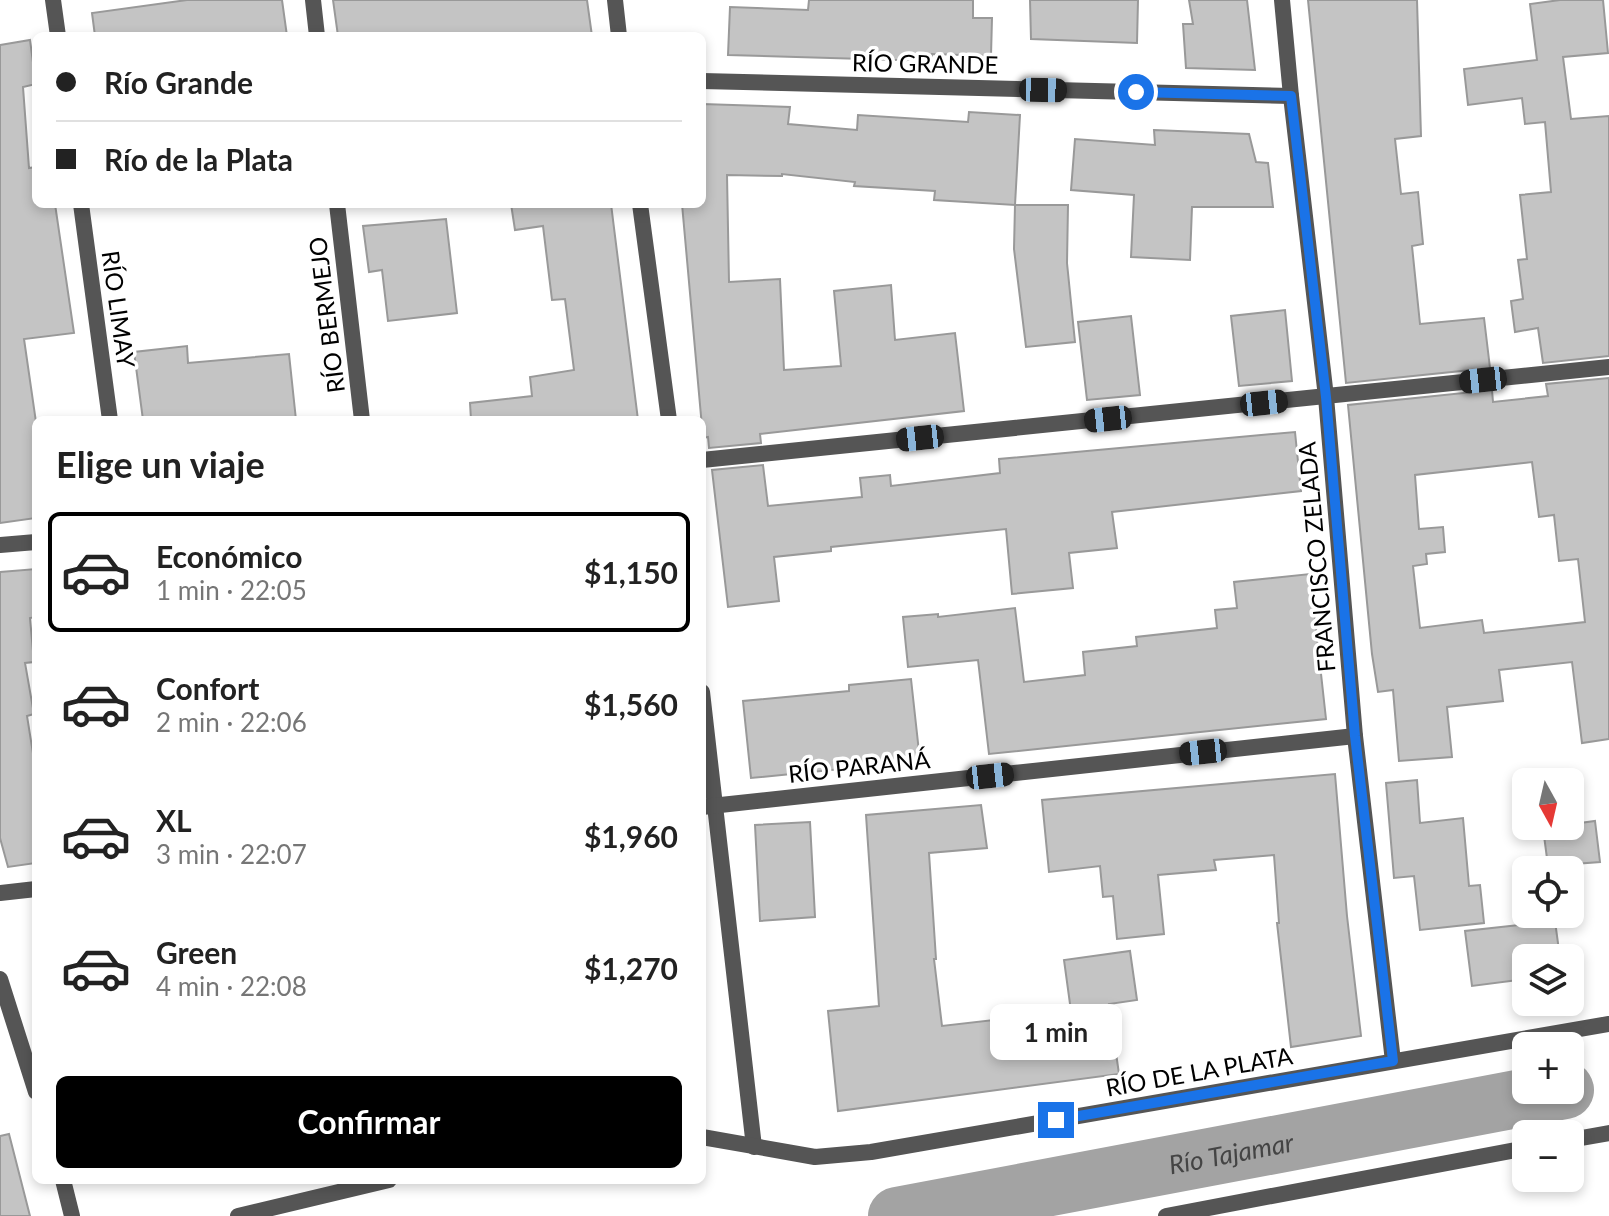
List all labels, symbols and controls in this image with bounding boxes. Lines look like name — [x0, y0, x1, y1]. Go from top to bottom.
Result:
street label: RÍO GRANDE — [852, 47, 998, 79]
text: Río Grande — [104, 64, 253, 100]
route start — [1118, 74, 1154, 110]
car — [1019, 78, 1067, 102]
text: Río de la Plata — [104, 141, 293, 177]
street label: RÍO BERMEJO — [302, 235, 350, 395]
street label: RÍO LIMAY — [96, 249, 142, 369]
car — [1458, 366, 1508, 394]
car — [1239, 389, 1289, 417]
car — [1083, 405, 1133, 433]
car — [895, 424, 945, 452]
street label: FRANCISCO ZELADA — [1291, 440, 1341, 673]
text: Elige un viaje — [56, 442, 265, 486]
icon: car — [60, 536, 132, 608]
text: Económico — [156, 538, 302, 574]
text: $1,150 — [584, 554, 678, 590]
text: 1 min · 22:05 — [156, 574, 307, 606]
icon: car — [60, 668, 132, 740]
text: Confort — [156, 670, 259, 706]
text: $1,560 — [584, 686, 678, 722]
text: 2 min · 22:06 — [156, 706, 307, 738]
car — [1178, 738, 1228, 766]
street label: RÍO PARANÁ — [787, 744, 932, 788]
car — [965, 762, 1015, 790]
north arrow — [1512, 768, 1584, 840]
map controls — [1512, 768, 1584, 1192]
icon: car — [60, 800, 132, 872]
text: XL — [156, 802, 192, 838]
text: $1,960 — [584, 818, 678, 854]
text: 3 min · 22:07 — [156, 838, 307, 870]
button: locate — [1512, 856, 1584, 928]
icon: car — [60, 932, 132, 1004]
text: Green — [156, 934, 237, 970]
button: layers — [1512, 944, 1584, 1016]
text: $1,270 — [584, 950, 678, 986]
text: 4 min · 22:08 — [156, 970, 307, 1002]
callout: 1 min — [990, 1004, 1122, 1060]
text: 1 min — [1024, 1016, 1088, 1048]
button: + — [1512, 1032, 1584, 1104]
street label: RÍO DE LA PLATA — [1103, 1040, 1295, 1102]
button: Confirmar — [56, 1076, 682, 1168]
route end — [1038, 1102, 1074, 1138]
button: − — [1512, 1120, 1584, 1192]
water label: Río Tajamar — [1166, 1125, 1297, 1180]

